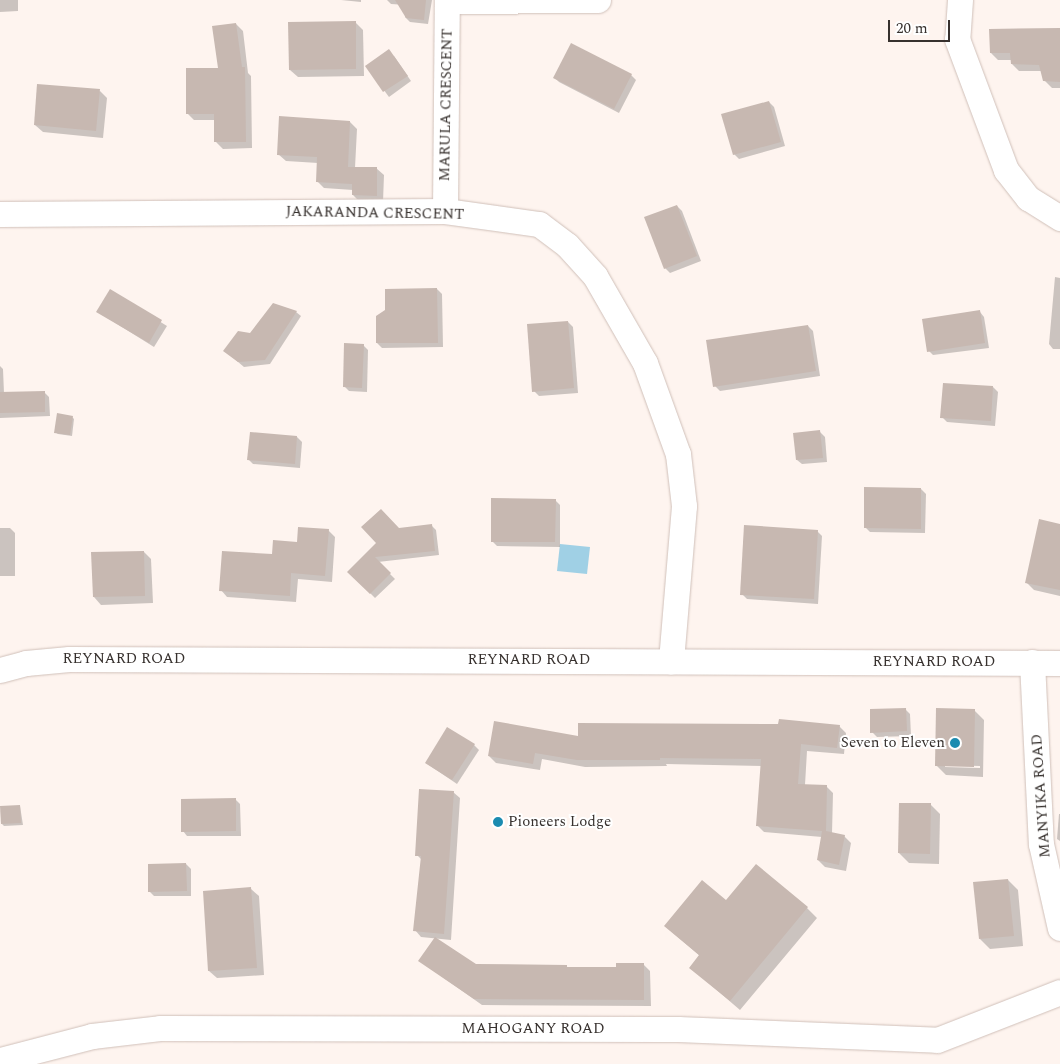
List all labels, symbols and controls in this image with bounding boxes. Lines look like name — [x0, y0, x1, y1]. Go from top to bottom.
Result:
scale bar — [890, 10, 952, 42]
text: 20 m — [896, 17, 928, 40]
street label: MARULA CRESCENT — [436, 28, 456, 182]
street label: JAKARANDA CRESCENT — [286, 202, 464, 224]
street label: REYNARD ROAD — [63, 650, 185, 668]
street label: REYNARD ROAD — [468, 651, 590, 669]
street label: REYNARD ROAD — [873, 653, 995, 671]
place label: Seven to Eleven — [841, 734, 945, 752]
street label: MANYIKA ROAD — [1028, 734, 1054, 858]
marker: Seven to Eleven — [949, 737, 961, 749]
place label: Pioneers Lodge — [508, 813, 611, 831]
marker: Pioneers Lodge — [492, 816, 504, 828]
street label: MAHOGANY ROAD — [461, 1020, 605, 1038]

